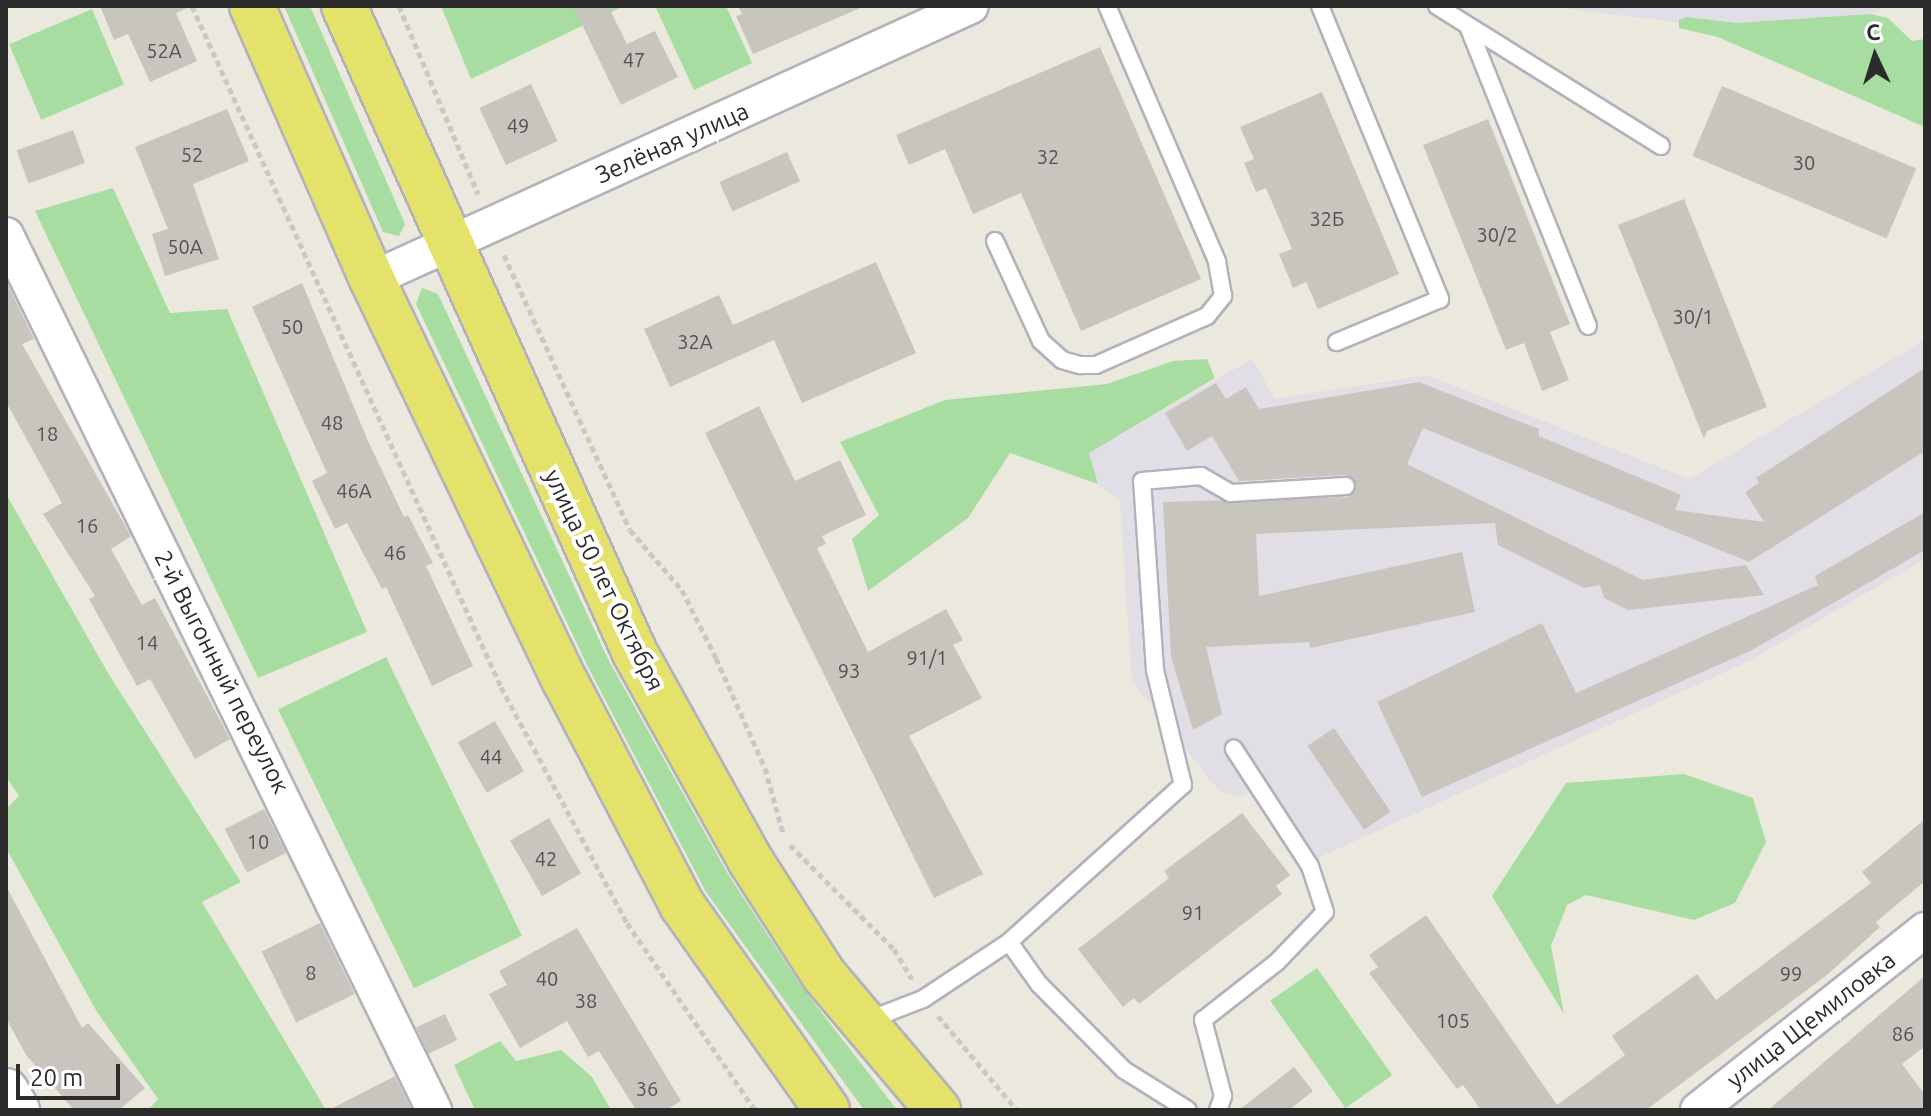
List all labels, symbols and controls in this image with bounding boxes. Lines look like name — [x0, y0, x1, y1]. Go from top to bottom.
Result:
north arrow — [1835, 16, 1915, 96]
text: С — [1865, 19, 1881, 45]
house number: 52А — [146, 38, 182, 62]
house number: 47 — [623, 47, 645, 71]
street label: Зелёная улица — [591, 96, 753, 190]
house number: 49 — [507, 113, 529, 137]
house number: 52 — [181, 142, 203, 166]
house number: 32 — [1037, 144, 1059, 168]
house number: 30 — [1793, 150, 1815, 174]
house number: 32Б — [1310, 206, 1344, 230]
house number: 30/2 — [1476, 222, 1518, 246]
house number: 50А — [167, 234, 203, 258]
house number: 30/1 — [1672, 304, 1714, 328]
house number: 50 — [281, 314, 303, 338]
house number: 32А — [677, 329, 713, 353]
house number: 48 — [321, 410, 343, 434]
house number: 18 — [36, 421, 58, 445]
street label: улица 50 лет Октября — [538, 465, 670, 695]
house number: 46А — [336, 478, 372, 502]
house number: 16 — [76, 513, 98, 537]
house number: 46 — [384, 540, 406, 564]
street label: 2-й Выгонный переулок — [148, 546, 296, 798]
house number: 14 — [136, 630, 158, 654]
house number: 91/1 — [906, 645, 948, 669]
house number: 93 — [838, 658, 860, 682]
house number: 44 — [480, 744, 502, 768]
house number: 10 — [247, 829, 269, 853]
house number: 42 — [535, 846, 557, 870]
house number: 91 — [1182, 900, 1204, 924]
street label: улица Щемиловка — [1721, 945, 1901, 1095]
house number: 8 — [305, 960, 317, 984]
house number: 99 — [1780, 961, 1802, 985]
house number: 40 — [536, 966, 558, 990]
house number: 38 — [575, 988, 597, 1012]
house number: 105 — [1436, 1008, 1470, 1032]
house number: 86 — [1892, 1021, 1914, 1045]
scale bar — [20, 1048, 124, 1098]
text: 20 m — [30, 1064, 83, 1091]
house number: 36 — [636, 1076, 658, 1100]

